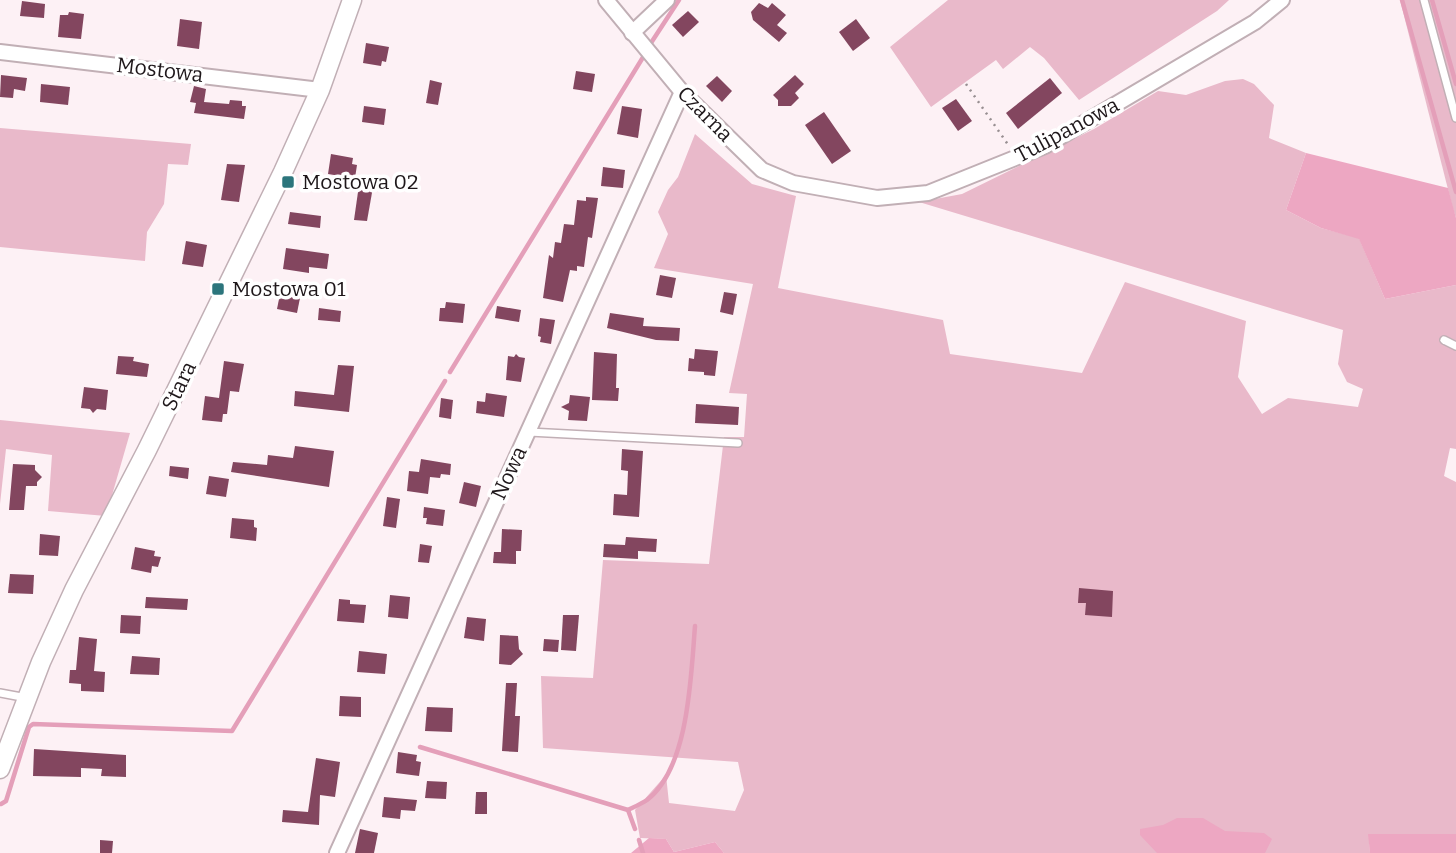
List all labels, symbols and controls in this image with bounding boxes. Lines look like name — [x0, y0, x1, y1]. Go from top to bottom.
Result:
street label: Mostowa — [115, 52, 205, 88]
street label: Czarna — [672, 81, 739, 148]
street label: Tulipanowa — [1011, 92, 1124, 168]
place label: Mostowa 02 — [302, 169, 418, 195]
marker: Mostowa 02 — [280, 174, 296, 190]
place label: Mostowa 01 — [232, 276, 346, 302]
marker: Mostowa 01 — [210, 281, 226, 297]
street label: Stara — [156, 357, 202, 415]
street label: Nowa — [485, 442, 533, 504]

